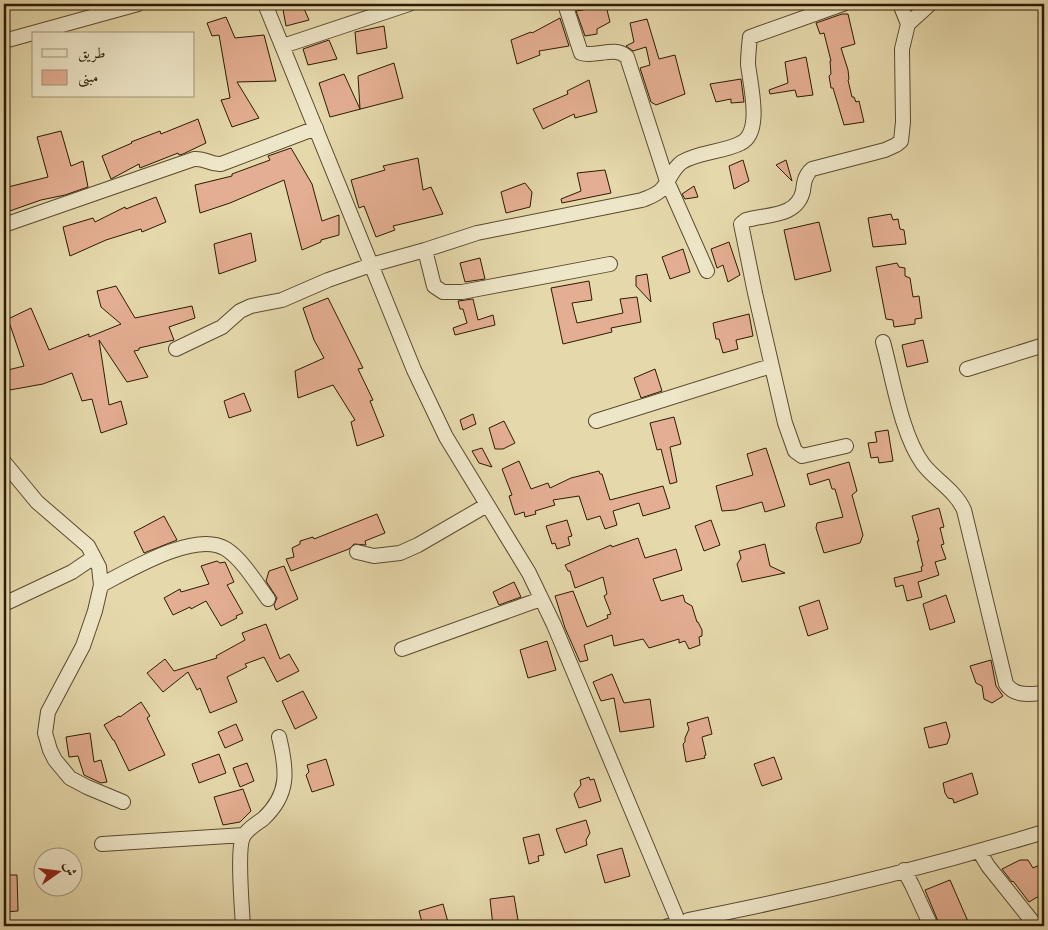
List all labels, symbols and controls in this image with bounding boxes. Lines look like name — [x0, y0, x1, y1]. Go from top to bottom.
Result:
legend — [32, 32, 195, 98]
text: طريق — [78, 44, 105, 65]
text: مبنى — [78, 68, 98, 89]
north arrow — [32, 848, 82, 898]
text: ش — [58, 860, 80, 878]

